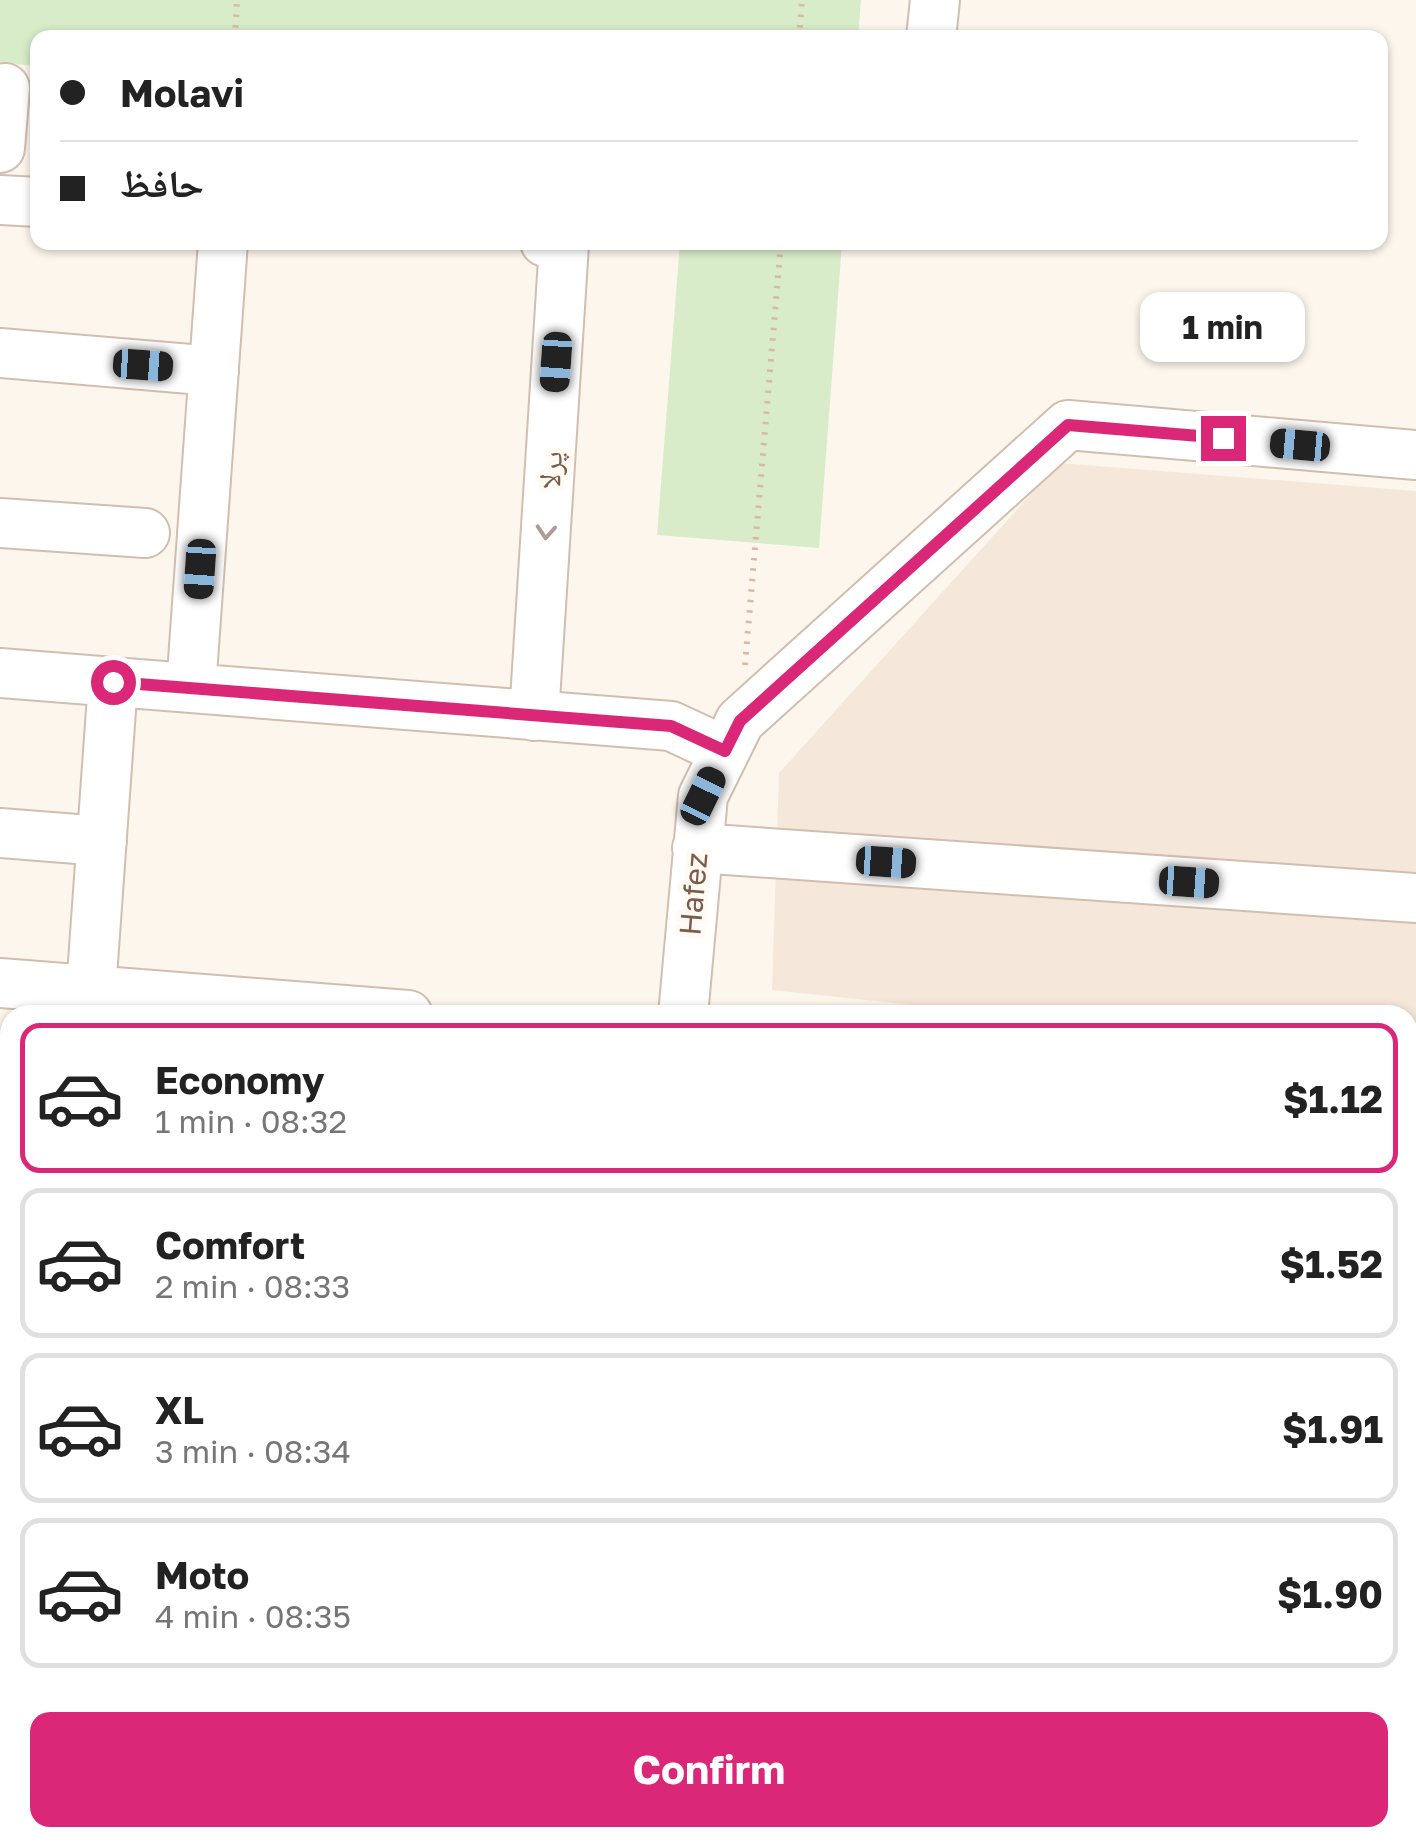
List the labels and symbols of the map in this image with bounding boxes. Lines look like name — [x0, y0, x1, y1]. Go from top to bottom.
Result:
callout: 1 min — [1140, 293, 1306, 363]
car — [539, 331, 573, 393]
car — [112, 348, 174, 382]
route end — [1201, 416, 1246, 461]
car — [1269, 427, 1331, 463]
street label: پرلا — [531, 450, 571, 490]
one-way arrow — [536, 524, 557, 540]
car — [183, 538, 217, 600]
route start — [91, 660, 136, 705]
car — [676, 762, 730, 830]
car — [855, 845, 917, 879]
street label: Hafez — [671, 851, 715, 937]
car — [1158, 865, 1220, 899]

